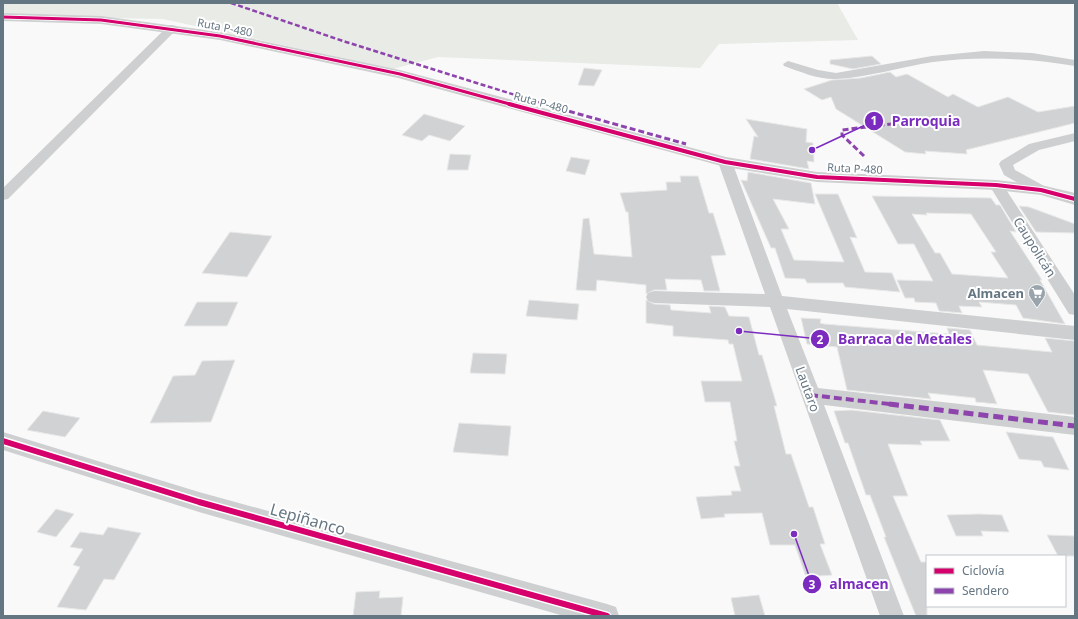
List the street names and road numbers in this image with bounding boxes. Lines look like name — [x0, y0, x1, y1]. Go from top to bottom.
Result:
street label: Ruta P-480 — [196, 14, 254, 40]
street label: Ruta P-480 — [512, 88, 570, 116]
street label: Ruta P-480 — [827, 159, 883, 177]
street label: Caupolicán — [1009, 214, 1061, 280]
street label: Lautaro — [791, 364, 825, 414]
street label: Lepiñanco — [268, 498, 348, 540]

